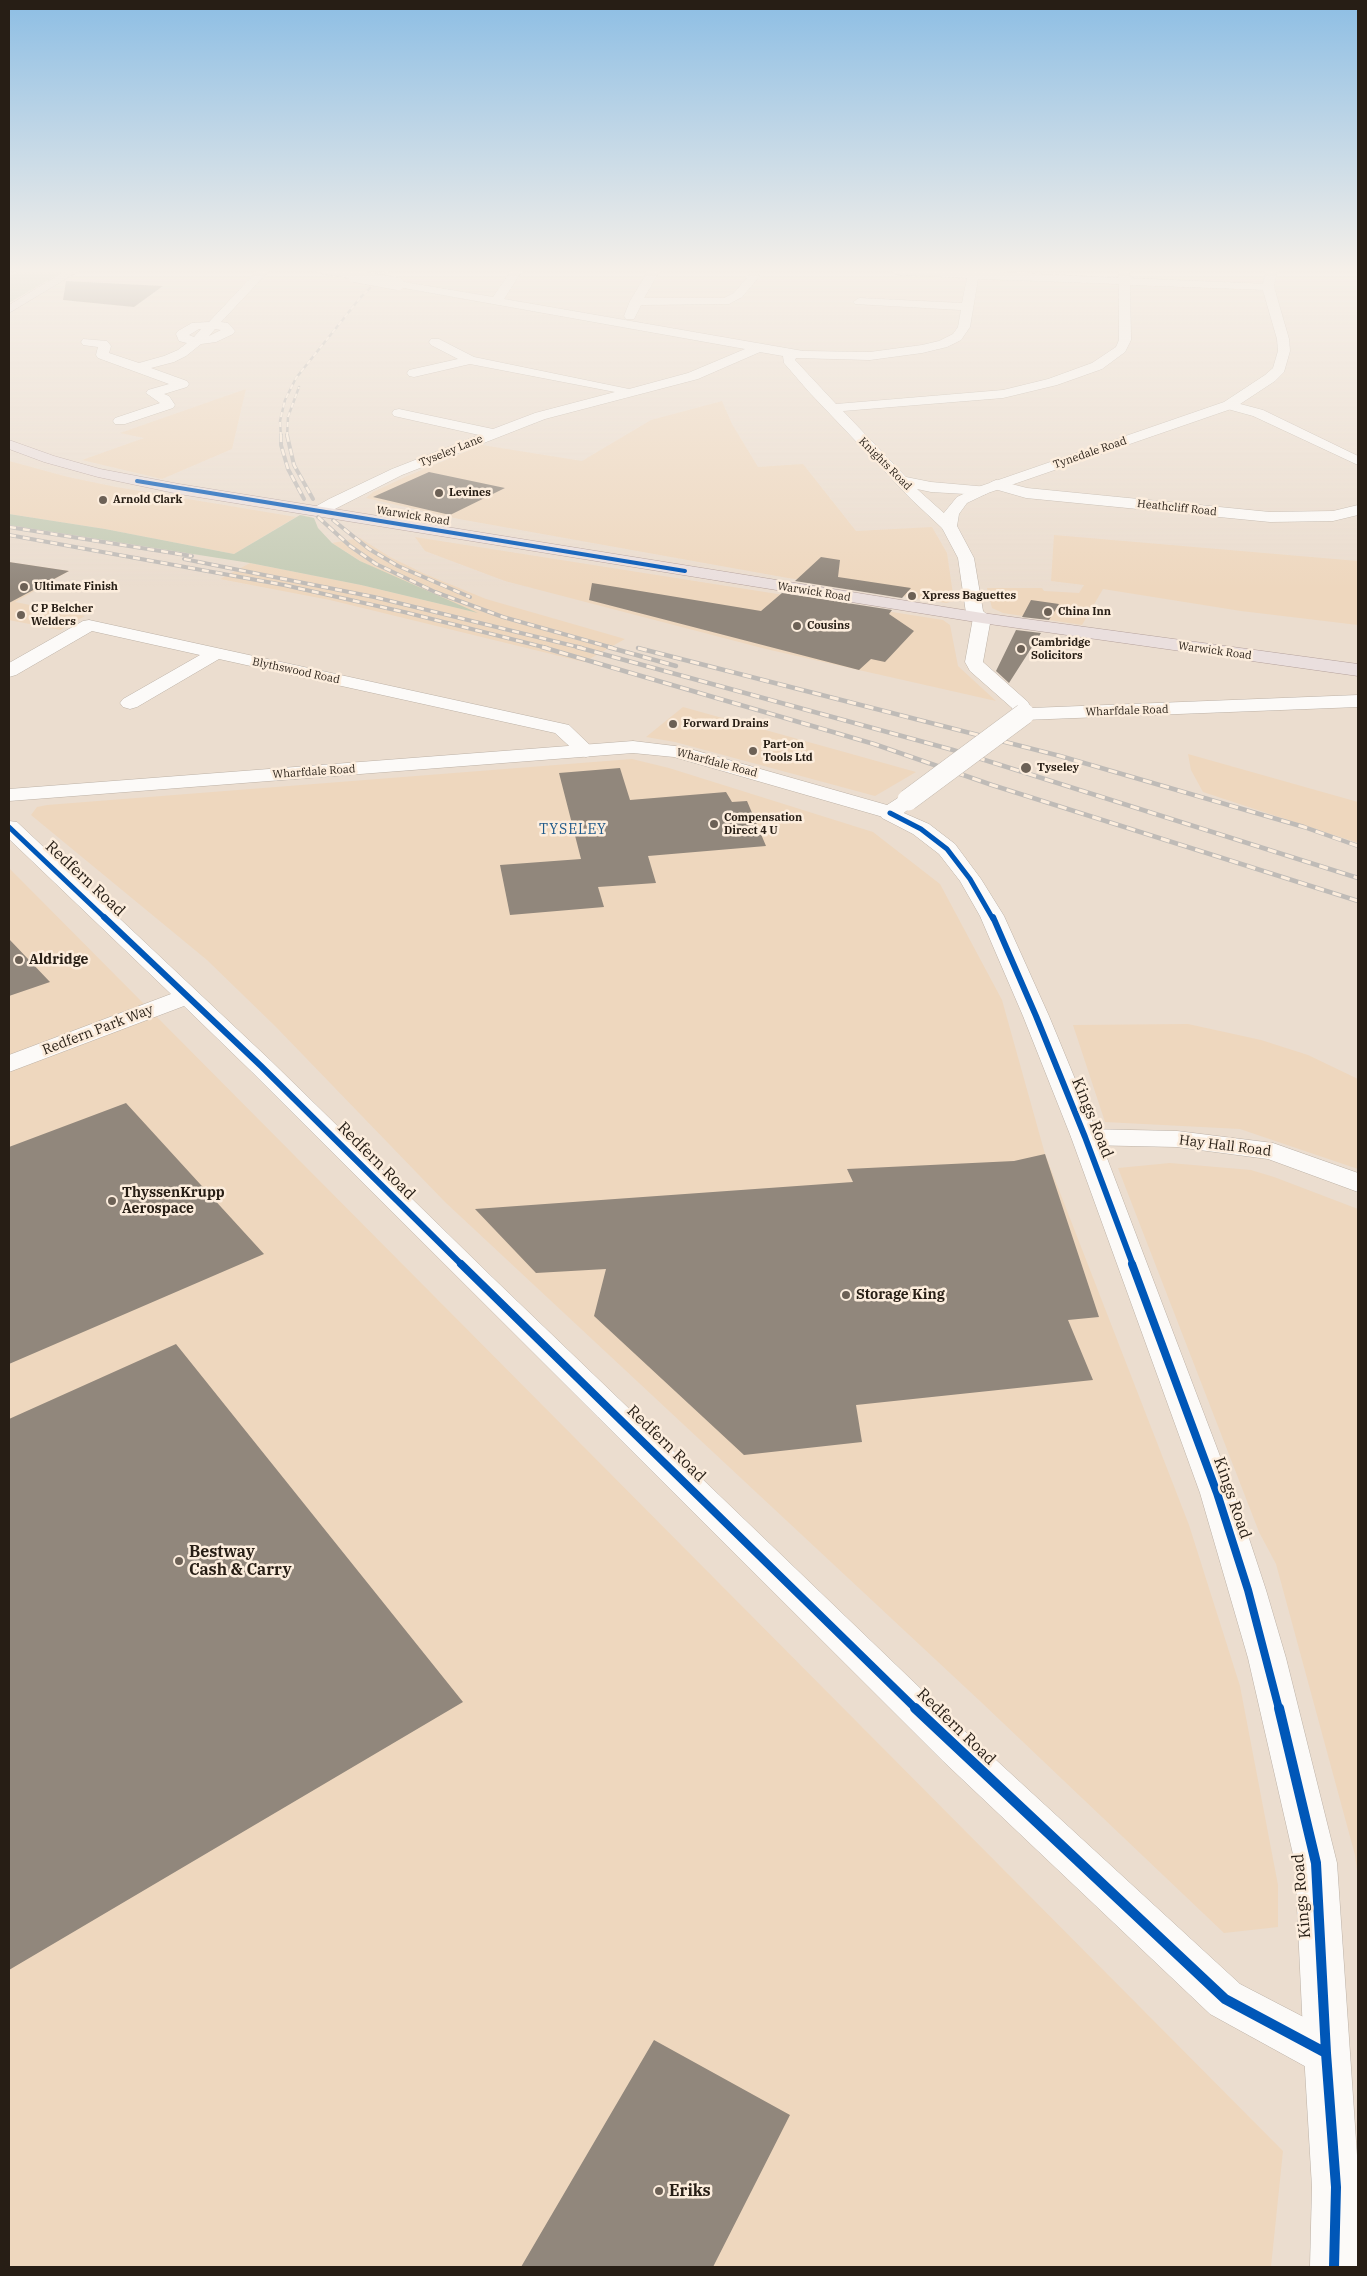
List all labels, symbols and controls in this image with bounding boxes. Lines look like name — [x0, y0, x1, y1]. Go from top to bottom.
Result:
street label: Tyseley Lane — [417, 432, 485, 470]
street label: Tynedale Road — [1052, 434, 1128, 472]
street label: Knights Road — [856, 435, 914, 493]
place label: Levines — [449, 486, 491, 500]
marker: Levines — [433, 487, 445, 499]
place label: Arnold Clark — [113, 493, 182, 507]
marker: Arnold Clark — [97, 494, 109, 506]
street label: Heathcliff Road — [1137, 497, 1217, 519]
street label: Warwick Road — [375, 504, 451, 528]
place label: Ultimate Finish — [34, 580, 118, 594]
street label: Warwick Road — [776, 580, 852, 604]
marker: Ultimate Finish — [18, 581, 30, 593]
place label: Xpress Baguettes — [922, 589, 1016, 603]
marker: Xpress Baguettes — [906, 590, 918, 602]
place label: C P Belcher Welders — [31, 602, 93, 628]
place label: China Inn — [1058, 605, 1111, 619]
marker: China Inn — [1042, 606, 1054, 618]
marker: C P Belcher Welders — [15, 609, 27, 621]
place label: Cousins — [807, 619, 850, 633]
marker: Cousins — [791, 620, 803, 632]
place label: Cambridge Solicitors — [1031, 636, 1091, 662]
street label: Warwick Road — [1177, 639, 1253, 663]
marker: Cambridge Solicitors — [1015, 643, 1027, 655]
street label: Blythswood Road — [251, 655, 341, 687]
street label: Wharfdale Road — [1085, 703, 1169, 719]
place label: Forward Drains — [683, 717, 769, 731]
marker: Forward Drains — [667, 718, 679, 730]
place label: Part-on Tools Ltd — [763, 738, 813, 764]
marker: Part-on Tools Ltd — [747, 745, 759, 757]
street label: Wharfdale Road — [675, 746, 759, 780]
marker: Tyseley — [1019, 761, 1033, 775]
place label: Tyseley — [1037, 761, 1079, 775]
street label: Wharfdale Road — [272, 763, 356, 781]
place label: Compensation Direct 4 U — [724, 811, 802, 837]
marker: Compensation Direct 4 U — [708, 818, 720, 830]
district label: TYSELEY — [538, 822, 608, 838]
street label: Redfern Road — [41, 837, 129, 921]
place label: Aldridge — [29, 952, 88, 968]
marker: Aldridge — [13, 954, 25, 966]
street label: Redfern Park Way — [40, 1001, 156, 1059]
street label: Kings Road — [1067, 1075, 1117, 1161]
street label: Redfern Road — [333, 1118, 419, 1204]
street label: Hay Hall Road — [1178, 1132, 1272, 1160]
place label: ThyssenKrupp Aerospace — [122, 1185, 225, 1218]
marker: ThyssenKrupp Aerospace — [106, 1195, 118, 1207]
place label: Storage King — [856, 1287, 945, 1303]
marker: Storage King — [840, 1289, 852, 1301]
street label: Redfern Road — [623, 1402, 709, 1486]
street label: Kings Road — [1209, 1455, 1255, 1541]
place label: Bestway Cash & Carry — [189, 1542, 292, 1580]
marker: Bestway Cash & Carry — [173, 1555, 185, 1567]
street label: Redfern Road — [913, 1685, 999, 1769]
street label: Kings Road — [1289, 1853, 1315, 1939]
place label: Eriks — [669, 2181, 711, 2201]
marker: Eriks — [653, 2185, 665, 2197]

